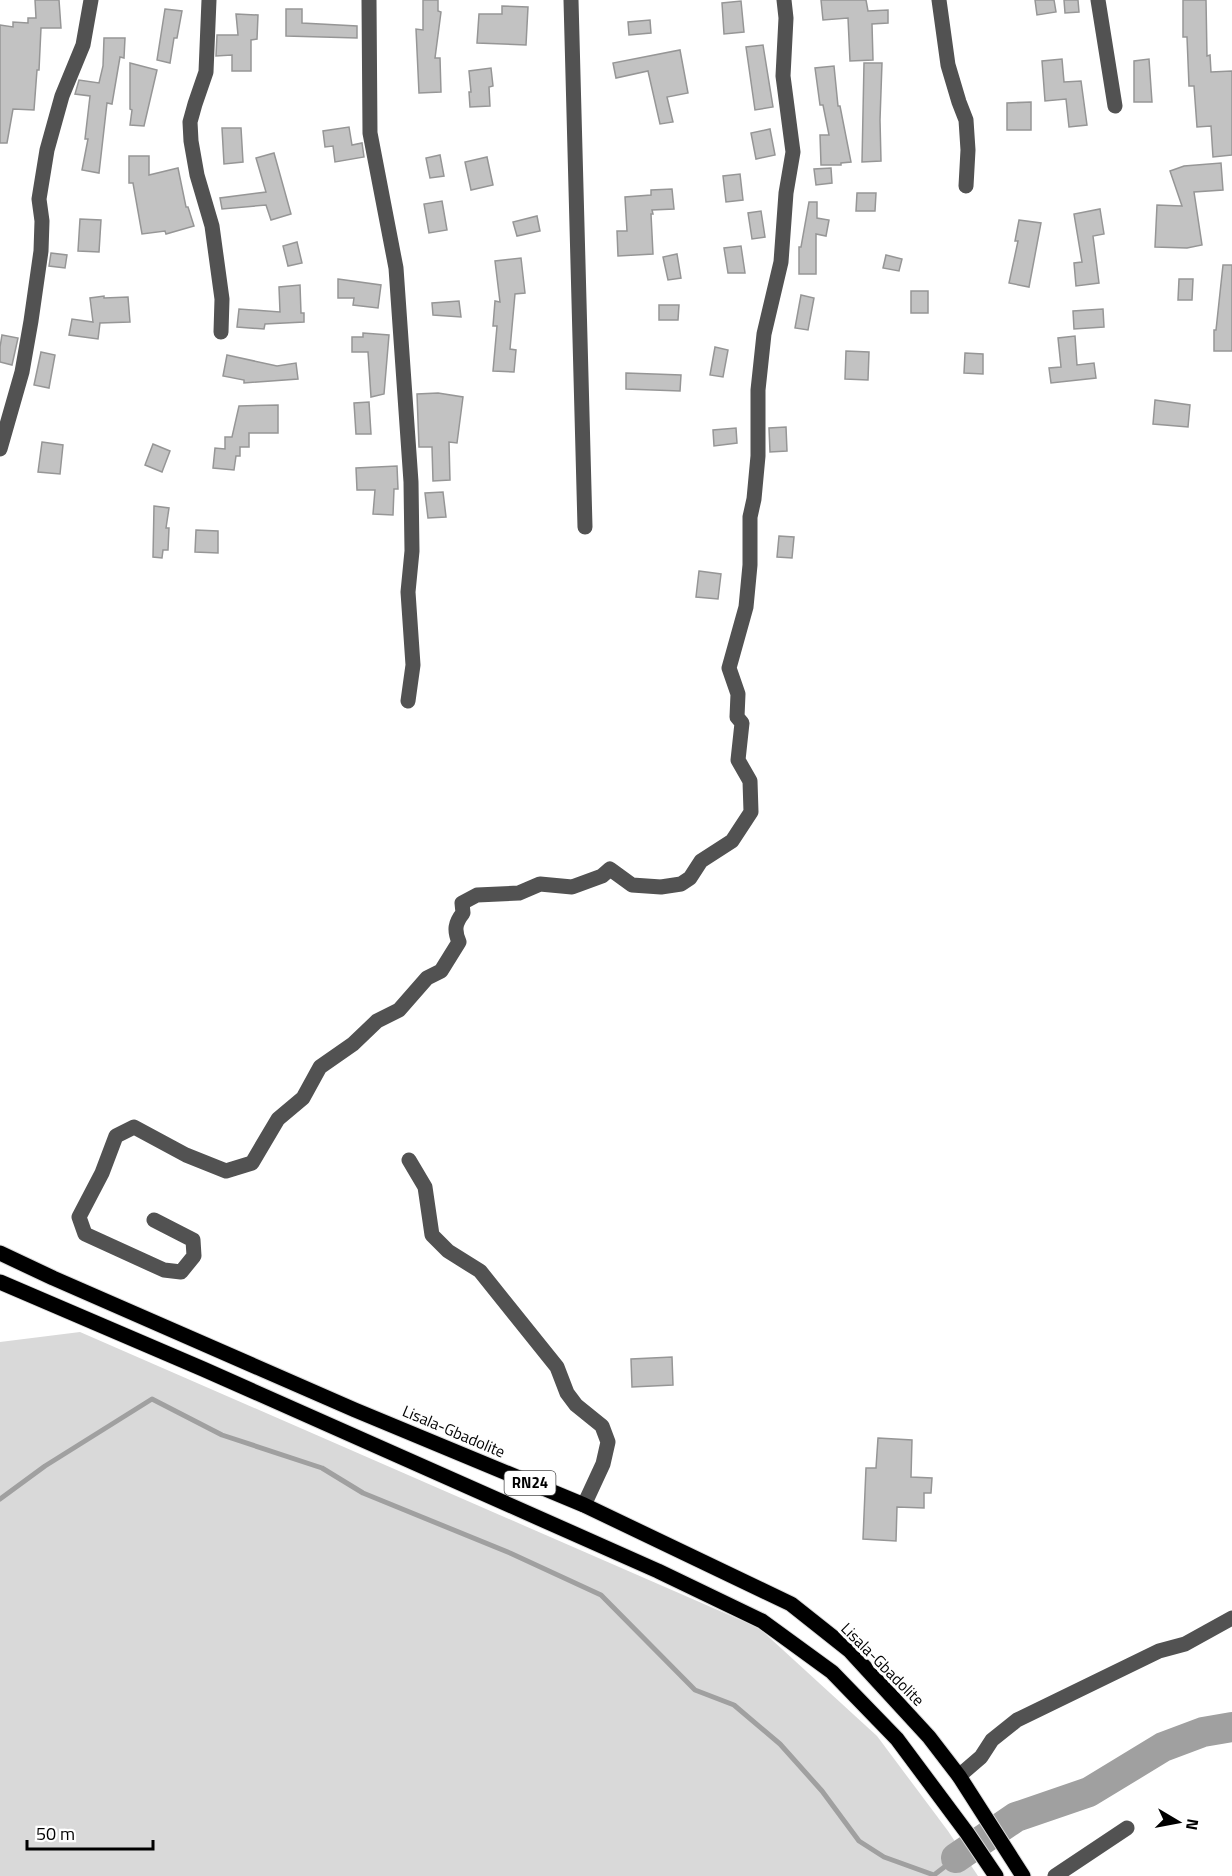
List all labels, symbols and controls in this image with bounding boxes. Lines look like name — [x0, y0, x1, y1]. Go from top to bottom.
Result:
street label: Lisala-Gbadolite — [399, 1399, 509, 1463]
road number: RN24 — [504, 1471, 556, 1495]
street label: Lisala-Gbadolite — [836, 1617, 930, 1711]
north arrow — [1148, 1792, 1208, 1852]
scale bar — [27, 1813, 153, 1851]
text: N — [1180, 1817, 1206, 1832]
text: 50 m — [36, 1820, 75, 1847]

